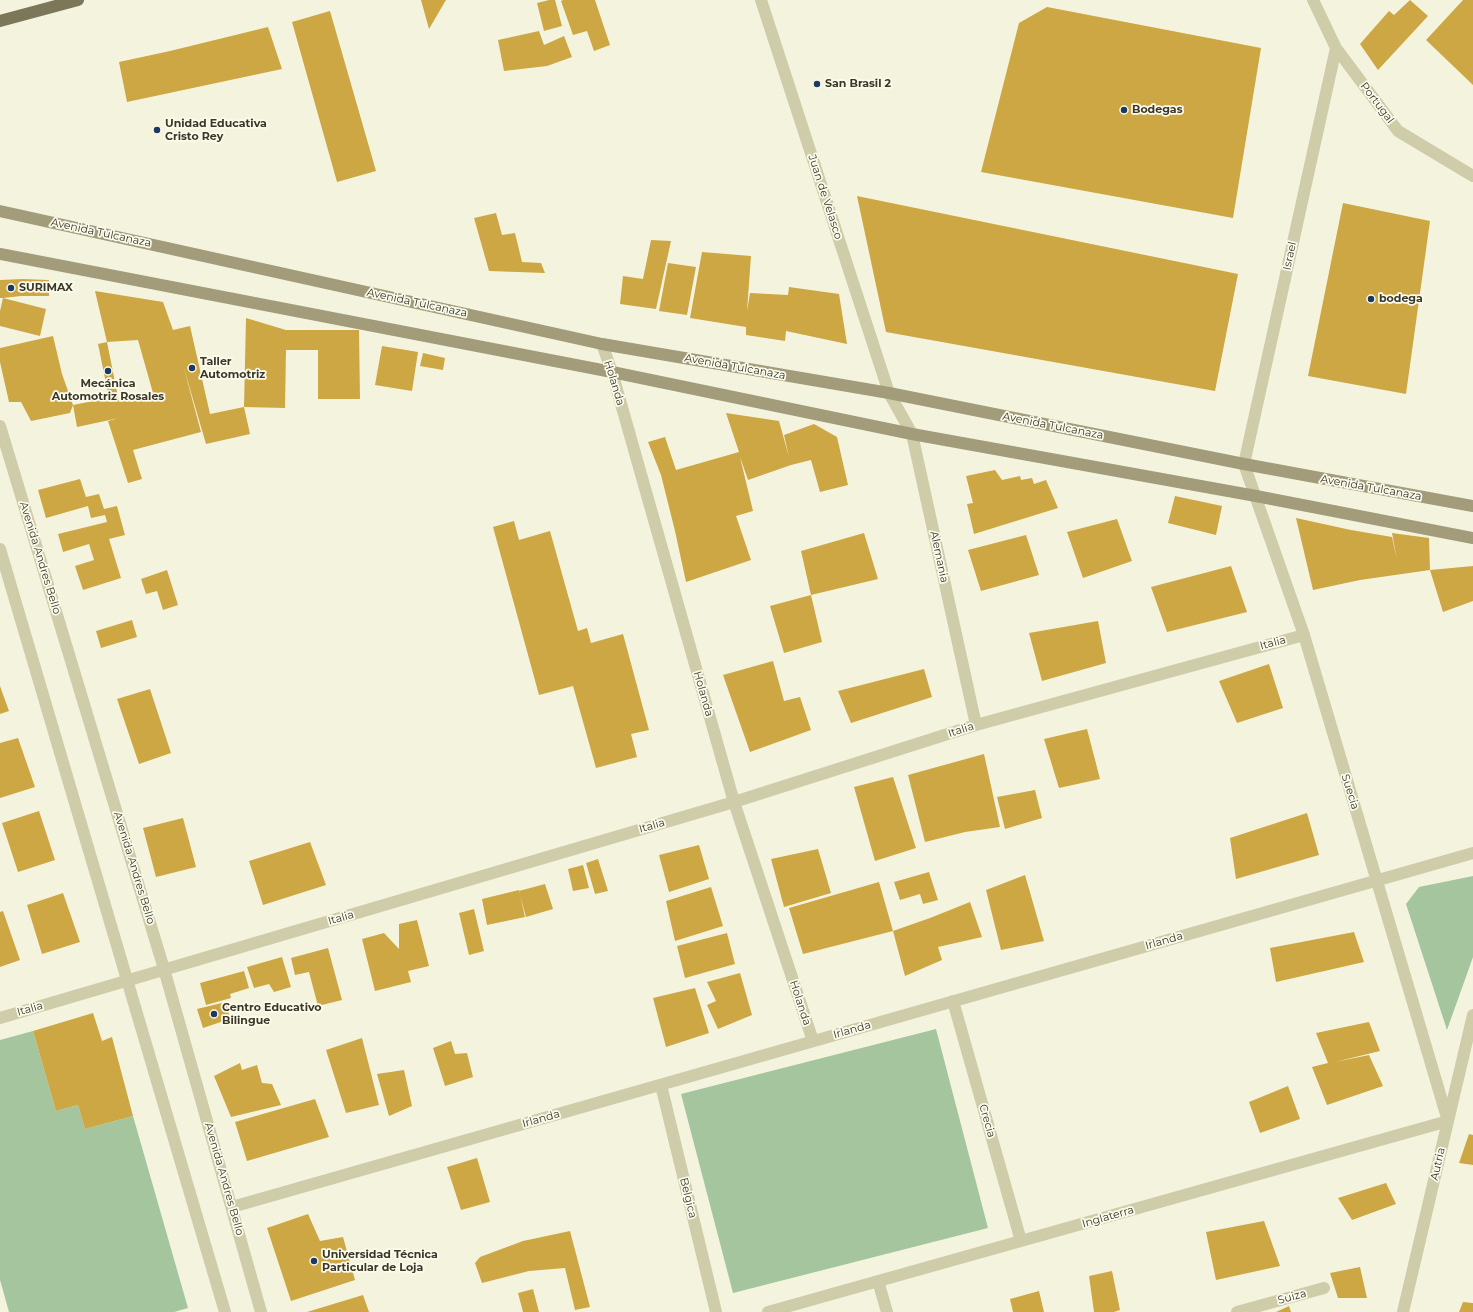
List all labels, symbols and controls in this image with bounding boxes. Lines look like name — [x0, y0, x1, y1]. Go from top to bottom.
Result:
place label: San Brasil 2 — [825, 77, 891, 91]
marker: San Brasil 2 — [812, 79, 822, 89]
street label: Portugal — [1357, 80, 1397, 126]
place label: Bodegas — [1132, 103, 1183, 117]
marker: Bodegas — [1119, 105, 1129, 115]
place label: Unidad Educativa Cristo Rey — [165, 117, 267, 143]
marker: Unidad Educativa Cristo Rey — [152, 125, 162, 135]
street label: Juan de Velasco — [805, 153, 845, 241]
street label: Avenida Tulcanaza — [49, 216, 153, 250]
street label: Israel — [1281, 241, 1299, 271]
place label: SURIMAX — [19, 281, 73, 295]
marker: SURIMAX — [6, 283, 16, 293]
street label: Avenida Tulcanaza — [365, 286, 469, 320]
place label: bodega — [1379, 292, 1423, 306]
marker: bodega — [1366, 294, 1376, 304]
street label: Avenida Tulcanaza — [683, 352, 787, 382]
place label: Taller Automotriz — [200, 355, 265, 381]
street label: Holanda — [601, 359, 627, 407]
marker: Taller Automotriz — [187, 363, 197, 373]
marker: Mecánica Automotriz Rosales — [103, 366, 113, 376]
place label: Mecánica Automotriz Rosales — [52, 377, 164, 403]
street label: Avenida Tulcanaza — [1001, 410, 1105, 442]
street label: Avenida Tulcanaza — [1319, 473, 1423, 503]
street label: Avenida Andres Bello — [17, 500, 63, 616]
street label: Alemania — [927, 530, 951, 584]
street label: Italia — [1259, 633, 1287, 653]
street label: Holanda — [690, 670, 716, 718]
street label: Italia — [946, 720, 976, 740]
street label: Suecia — [1338, 773, 1362, 811]
street label: Avenida Andres Bello — [111, 810, 157, 926]
street label: Italia — [637, 816, 667, 836]
street label: Italia — [326, 908, 356, 928]
street label: Irlanda — [1144, 929, 1184, 953]
street label: Holanda — [787, 979, 813, 1027]
street label: Italia — [15, 999, 45, 1019]
place label: Centro Educativo Bilingue — [222, 1001, 322, 1027]
marker: Centro Educativo Bilingue — [209, 1009, 219, 1019]
street label: Irlanda — [832, 1018, 872, 1042]
street label: Crecia — [976, 1103, 998, 1139]
street label: Irlanda — [521, 1107, 561, 1131]
street label: Avenida Andres Bello — [202, 1121, 246, 1237]
street label: Autria — [1428, 1146, 1448, 1182]
street label: Belgica — [677, 1176, 699, 1220]
street label: Inglaterra — [1081, 1203, 1135, 1231]
place label: Universidad Técnica Particular de Loja — [322, 1248, 438, 1274]
marker: Universidad Técnica Particular de Loja — [309, 1256, 319, 1266]
street label: Suiza — [1276, 1287, 1308, 1307]

